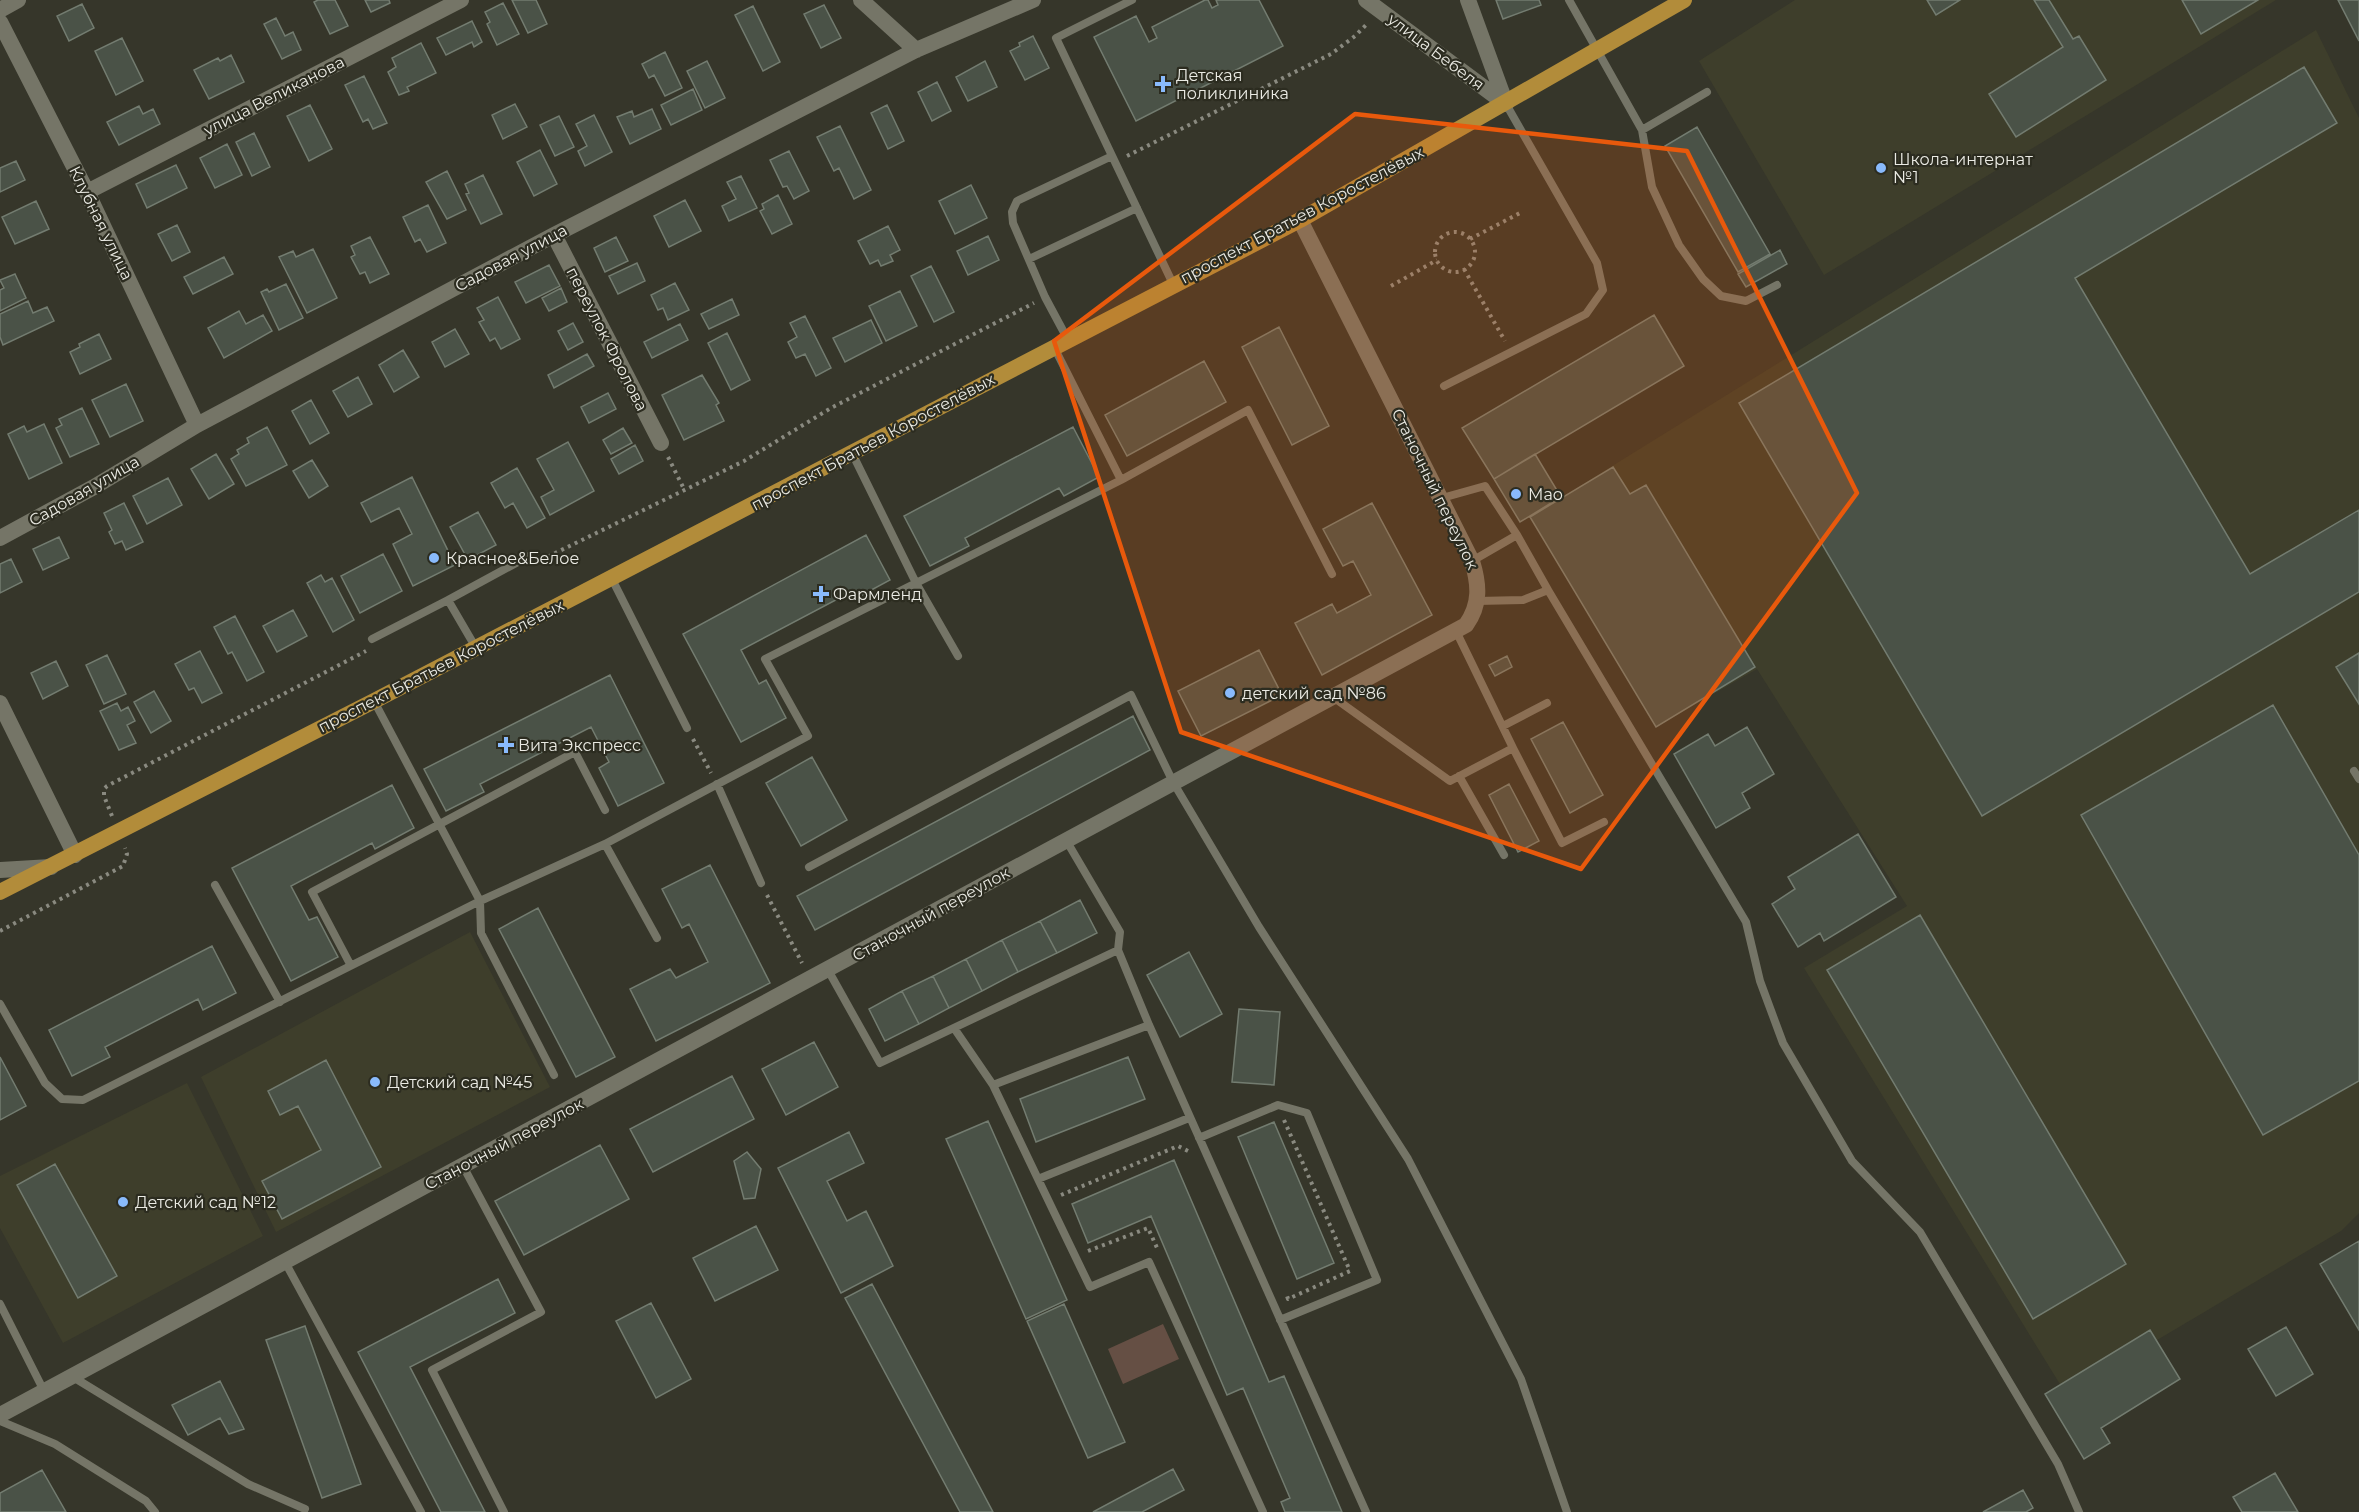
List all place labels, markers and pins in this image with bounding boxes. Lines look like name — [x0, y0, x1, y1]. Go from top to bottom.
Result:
place label: Детская поликлиника — [1176, 66, 1289, 103]
marker: Детская поликлиника — [1154, 75, 1172, 93]
place label: Школа-интернат №1 — [1893, 150, 2033, 187]
marker: Школа-интернат №1 — [1874, 161, 1888, 175]
place label: Мао — [1528, 485, 1563, 504]
marker: Мао — [1509, 487, 1523, 501]
place label: Красное&Белое — [446, 549, 579, 568]
marker: Красное&Белое — [427, 551, 441, 565]
place label: Фармленд — [833, 585, 922, 604]
marker: Фармленд — [814, 587, 828, 601]
place label: детский сад №86 — [1242, 684, 1386, 703]
marker: детский сад №86 — [1223, 686, 1237, 700]
place label: Вита Экспресс — [518, 736, 641, 755]
marker: Вита Экспресс — [499, 738, 513, 752]
place label: Детский сад №45 — [387, 1073, 532, 1092]
marker: Детский сад №45 — [368, 1075, 382, 1089]
place label: Детский сад №12 — [135, 1193, 276, 1212]
marker: Детский сад №12 — [116, 1195, 130, 1209]

